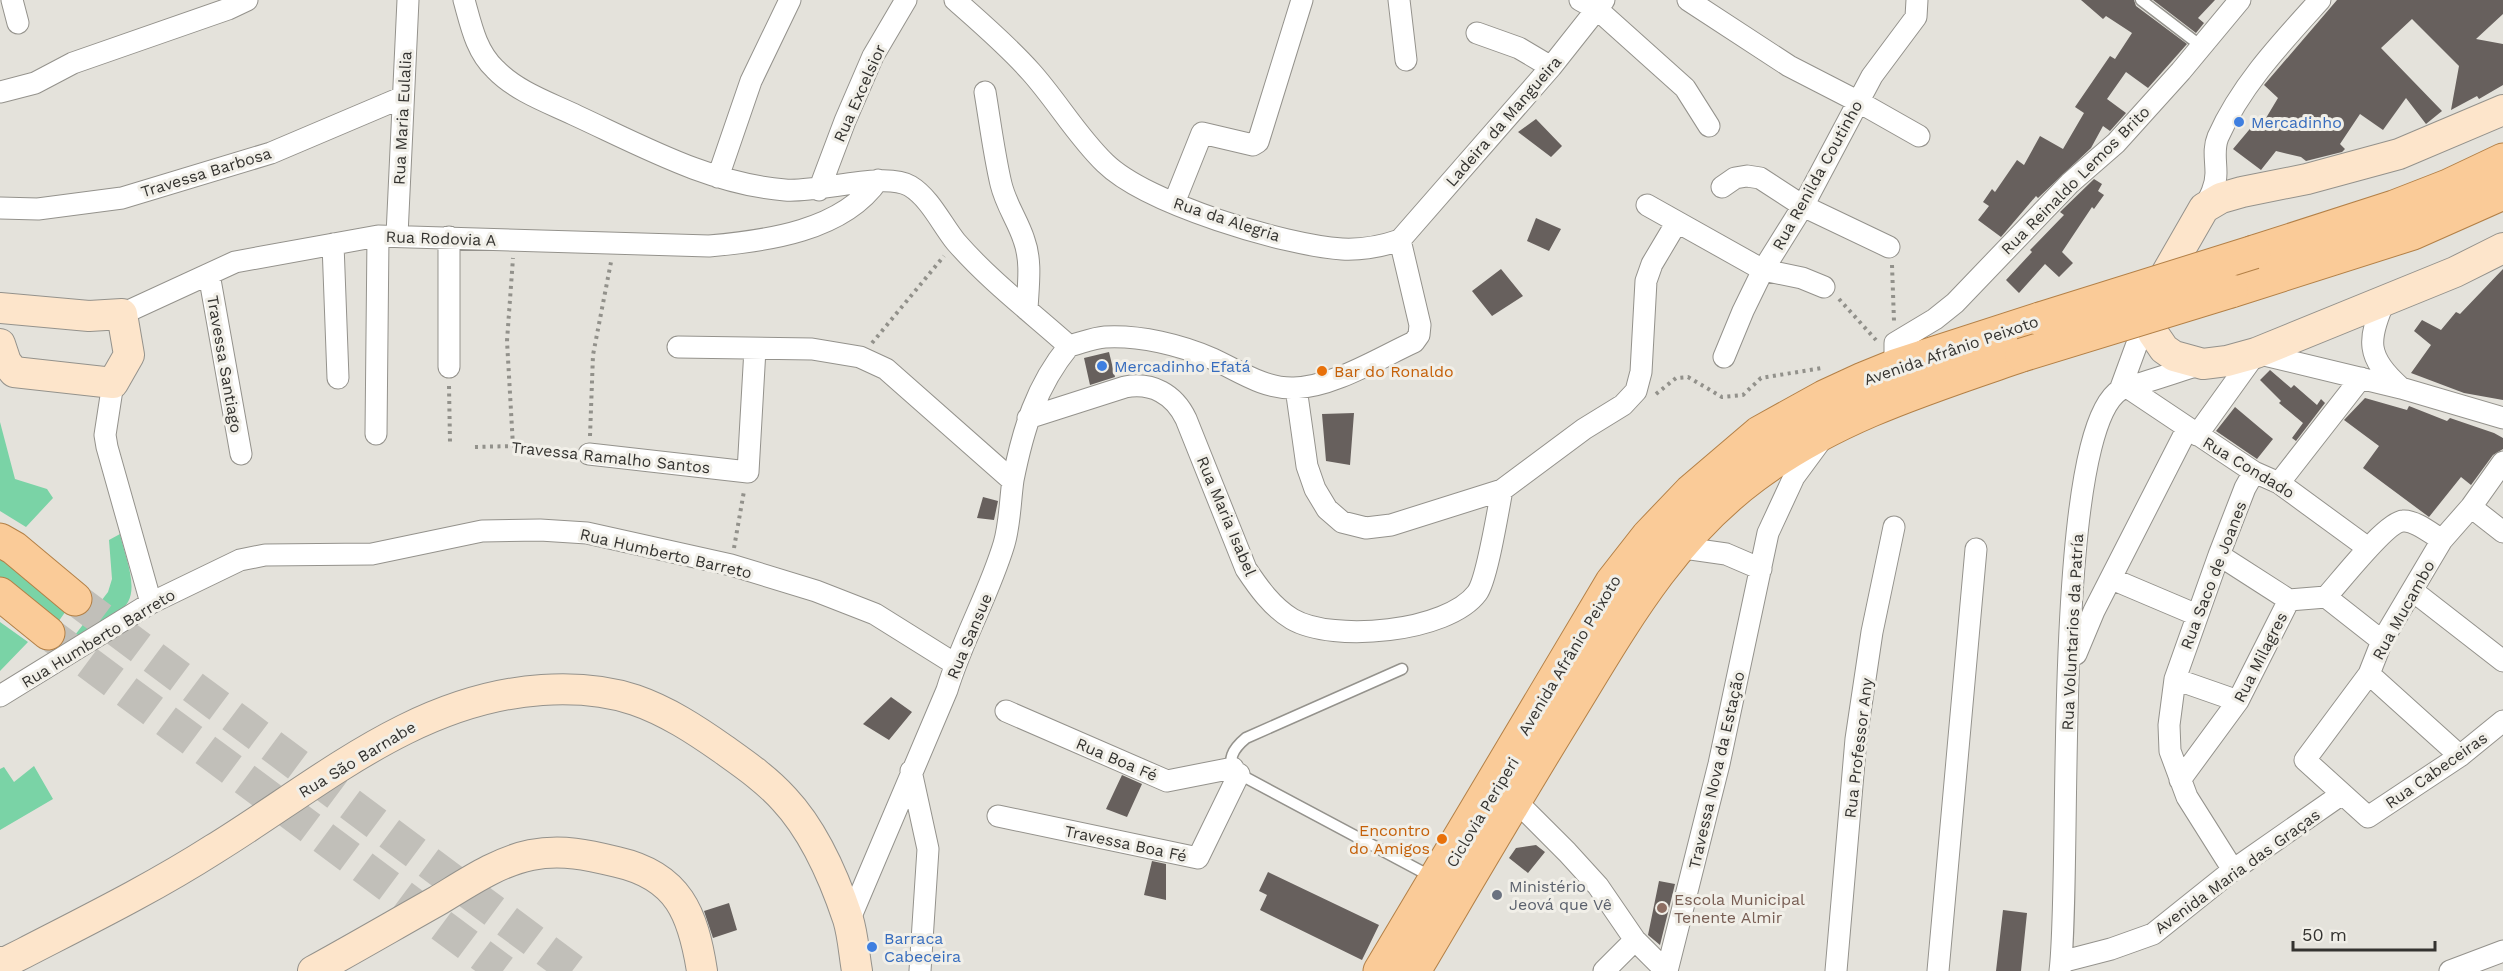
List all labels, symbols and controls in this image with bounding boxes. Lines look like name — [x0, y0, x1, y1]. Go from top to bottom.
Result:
street label: Rua Excelsior — [829, 41, 890, 145]
street label: Rua Maria Eulalia — [390, 51, 415, 185]
street label: Ladeira da Mangueira — [1442, 52, 1565, 190]
street label: Rua Renilda Coutinho — [1768, 97, 1867, 253]
street label: Rua Reinaldo Lemos Brito — [1997, 102, 2154, 259]
place label: Mercadinho — [2251, 113, 2342, 132]
marker: Mercadinho — [2232, 115, 2246, 129]
street label: Travessa Barbosa — [139, 144, 274, 201]
street label: Rua da Alegria — [1171, 193, 1283, 246]
street label: Rua Rodovia A — [385, 227, 497, 250]
street label: Travessa Santiago — [203, 294, 246, 434]
street label: Avenida Afrânio Peixoto — [1861, 312, 2041, 389]
place label: Mercadinho Efatá — [1114, 357, 1250, 376]
marker: Mercadinho Efatá — [1095, 359, 1109, 373]
place label: Bar do Ronaldo — [1334, 362, 1454, 381]
marker: Bar do Ronaldo — [1315, 364, 1329, 378]
street label: Rua Condado — [2199, 433, 2298, 502]
street label: Travessa Ramalho Santos — [511, 438, 711, 477]
street label: Rua Maria Isabel — [1193, 453, 1260, 579]
street label: Rua Saco de Joanes — [2176, 498, 2250, 652]
street label: Rua Humberto Barreto — [578, 524, 754, 583]
street label: Rua Voluntarios da Patría — [2058, 533, 2087, 731]
street label: Rua Mucambo — [2368, 557, 2439, 663]
street label: Avenida Afrânio Peixoto — [1514, 572, 1625, 739]
street label: Rua Humberto Barreto — [18, 585, 179, 692]
street label: Rua Sansue — [943, 591, 996, 682]
street label: Rua Milagres — [2230, 609, 2291, 706]
street label: Travessa Nova da Estação — [1685, 670, 1748, 871]
street label: Rua Professor Any — [1840, 676, 1877, 819]
street label: Rua São Barnabe — [295, 717, 419, 802]
street label: Rua Cabeceiras — [2382, 728, 2491, 813]
street label: Rua Boa Fé — [1073, 734, 1160, 785]
street label: Ciclovia Periperi — [1442, 754, 1523, 871]
street label: Avenida Maria das Graças — [2151, 805, 2324, 938]
street label: Travessa Boa Fé — [1063, 821, 1189, 866]
place label: Encontro do Amigos — [1349, 821, 1430, 858]
marker: Encontro do Amigos — [1435, 832, 1449, 846]
place label: Ministério Jeová que Vê — [1509, 877, 1612, 914]
marker: Ministério Jeová que Vê — [1490, 888, 1504, 902]
place label: Escola Municipal Tenente Almir — [1674, 890, 1805, 927]
marker: Escola Municipal Tenente Almir — [1655, 901, 1669, 915]
scale bar — [2293, 914, 2436, 952]
text: 50 m — [2302, 924, 2347, 945]
place label: Barraca Cabeceira — [884, 929, 961, 966]
marker: Barraca Cabeceira — [865, 940, 879, 954]

